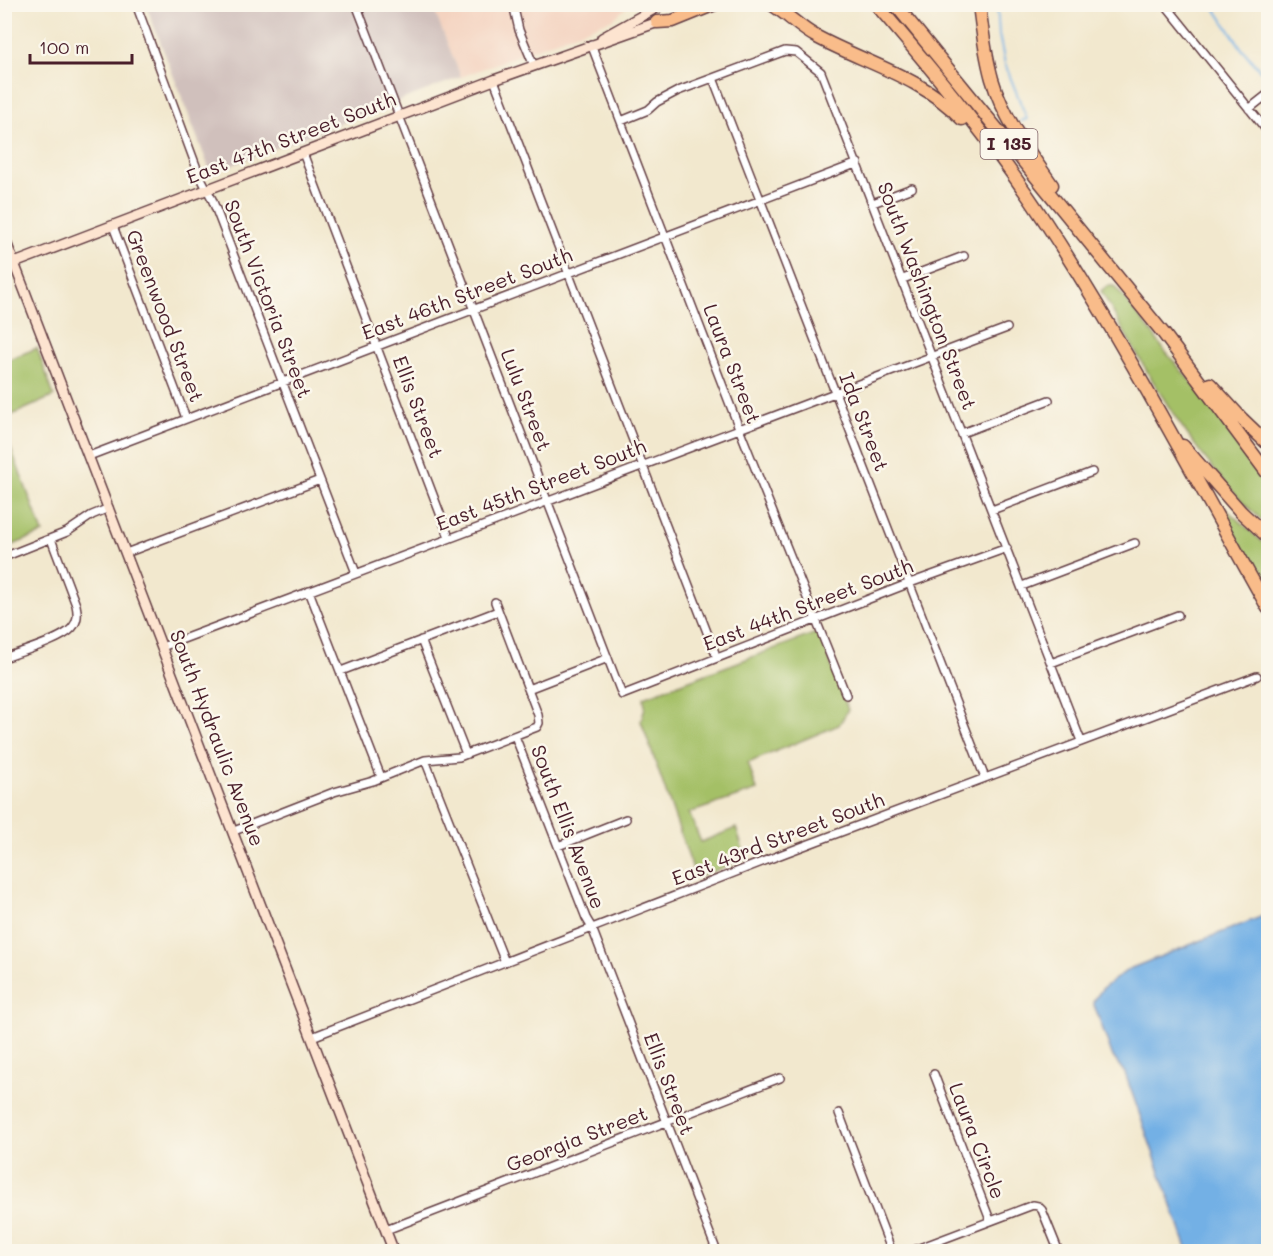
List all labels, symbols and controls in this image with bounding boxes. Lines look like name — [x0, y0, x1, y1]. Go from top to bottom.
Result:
scale bar — [30, 27, 132, 65]
text: 100 m — [39, 35, 89, 59]
street label: East 47th Street South — [182, 85, 399, 189]
road number: I 135 — [980, 129, 1038, 159]
street label: South Washington Street — [872, 178, 983, 413]
street label: South Victoria Street — [219, 196, 319, 402]
street label: Greenwood Street — [121, 226, 211, 406]
street label: East 46th Street South — [358, 241, 576, 345]
street label: Laura Street — [698, 300, 768, 427]
street label: Lulu Street — [496, 345, 558, 454]
street label: Ellis Street — [388, 352, 450, 461]
street label: Ida Street — [834, 368, 896, 475]
street label: East 45th Street South — [432, 432, 649, 536]
street label: East 44th Street South — [699, 552, 916, 656]
street label: South Hydraulic Avenue — [165, 626, 271, 850]
street label: South Ellis Avenue — [526, 741, 612, 912]
street label: East 43rd Street South — [668, 786, 888, 891]
street label: Ellis Street — [639, 1029, 701, 1138]
street label: Laura Circle — [944, 1079, 1012, 1202]
street label: Georgia Street — [502, 1099, 651, 1177]

